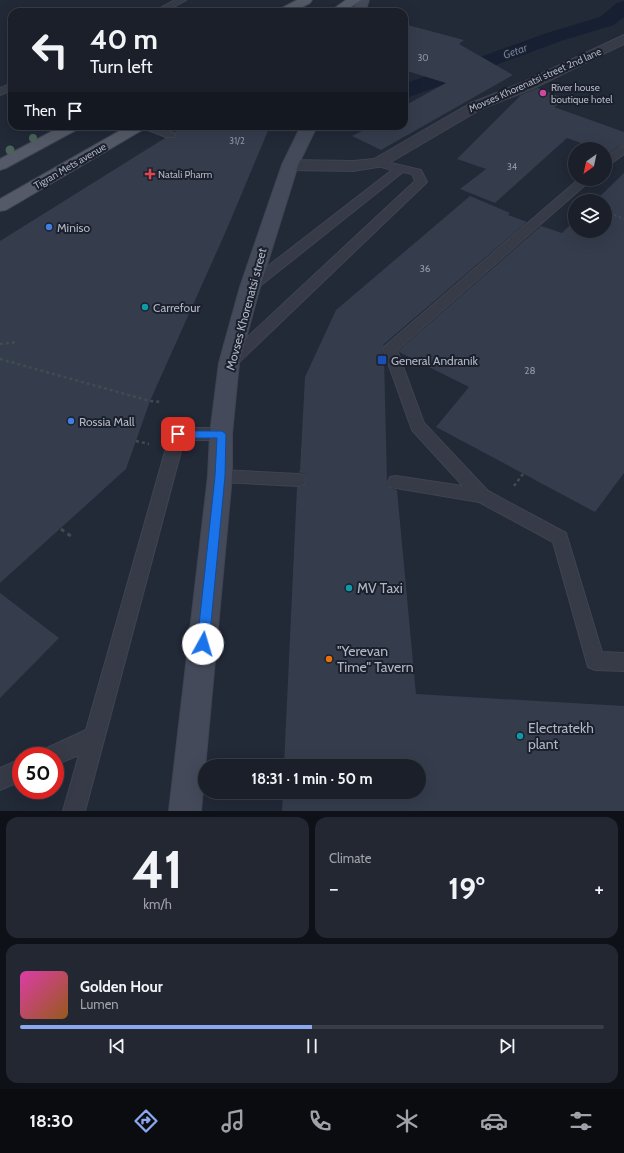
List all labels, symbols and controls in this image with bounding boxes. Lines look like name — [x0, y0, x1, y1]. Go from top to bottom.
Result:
text: 40 m — [90, 22, 158, 56]
icon: left — [24, 24, 76, 76]
water label: Getar — [501, 40, 529, 62]
street label: Movses Khorenatsi street 2nd lane — [467, 45, 603, 115]
house number: 30 — [417, 52, 429, 63]
text: Turn left — [90, 56, 153, 78]
place label: River house boutique hotel — [551, 81, 613, 106]
marker: River house boutique hotel — [538, 88, 548, 98]
icon: arrive — [64, 100, 86, 122]
text: Then — [24, 102, 56, 120]
house number: 31/2 — [229, 135, 245, 146]
street label: Tigran Mets avenue — [31, 140, 109, 192]
north arrow — [568, 142, 612, 186]
map controls — [568, 142, 612, 238]
house number: 34 — [507, 161, 517, 172]
place label: Natali Pharm — [158, 168, 213, 181]
marker: Natali Pharm — [145, 169, 155, 179]
button: layers — [568, 194, 612, 238]
place label: Miniso — [57, 220, 90, 235]
marker: Miniso — [44, 222, 54, 232]
street label: Movses Khorenatsi street — [222, 246, 270, 372]
house number: 36 — [419, 262, 431, 275]
place label: Carrefour — [153, 300, 200, 315]
marker: Carrefour — [140, 302, 150, 312]
place label: General Andranik — [391, 353, 478, 368]
marker: General Andranik — [376, 354, 388, 366]
house number: 28 — [524, 364, 536, 377]
place label: Rossia Mall — [79, 414, 135, 429]
marker: Rossia Mall — [66, 416, 76, 426]
pin — [161, 417, 195, 451]
icon: arrive — [167, 423, 189, 445]
place label: MV Taxi — [357, 579, 403, 597]
marker: MV Taxi — [344, 583, 354, 593]
position arrow — [182, 623, 224, 665]
place label: "Yerevan Time" Tavern — [337, 642, 414, 676]
marker: "Yerevan Time" Tavern — [324, 654, 334, 664]
place label: Electratekh plant — [528, 719, 594, 753]
marker: Electratekh plant — [515, 731, 525, 741]
speed limit sign: 50 — [12, 747, 64, 799]
text: 18:31 · 1 min · 50 m — [252, 770, 372, 788]
text: 41 — [132, 838, 183, 901]
text: Climate — [329, 850, 371, 866]
text: 19° — [448, 870, 485, 907]
text: − — [329, 875, 339, 902]
text: + — [594, 875, 604, 902]
text: km/h — [143, 896, 172, 912]
text: Golden Hour — [80, 978, 163, 996]
text: Lumen — [80, 996, 119, 1012]
icon: previous — [106, 1035, 128, 1057]
icon: pause — [301, 1035, 323, 1057]
icon: next — [496, 1035, 518, 1057]
icon: directions — [132, 1107, 160, 1135]
icon: music — [219, 1107, 247, 1135]
icon: phone — [306, 1107, 334, 1135]
icon: climate — [393, 1107, 421, 1135]
icon: car — [480, 1107, 508, 1135]
icon: filters — [567, 1107, 595, 1135]
text: 18:30 — [29, 1110, 73, 1132]

